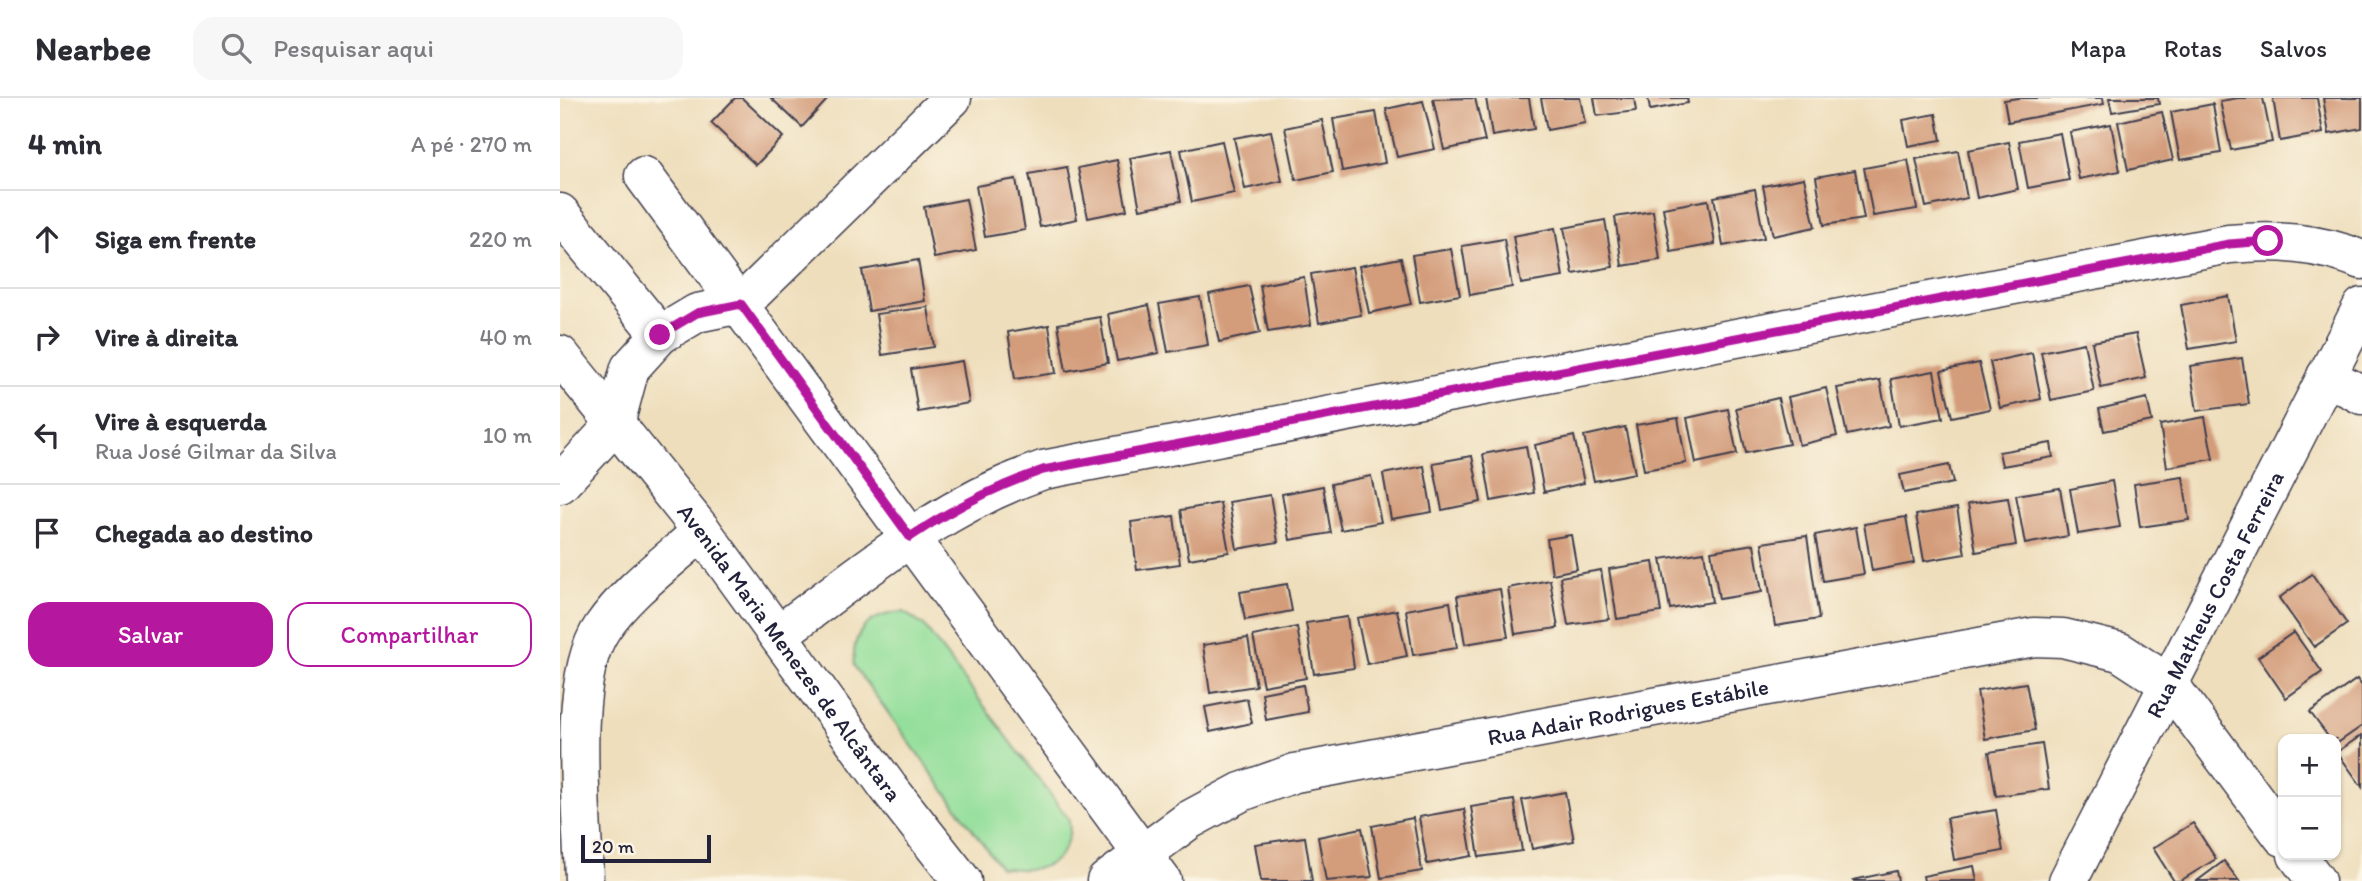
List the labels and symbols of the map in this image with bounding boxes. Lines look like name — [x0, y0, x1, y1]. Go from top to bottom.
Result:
route start — [2252, 225, 2283, 256]
route end — [644, 319, 675, 350]
street label: Rua Matheus Costa Ferreira — [2140, 466, 2290, 723]
street label: Avenida Maria Menezes de Alcântara — [672, 498, 908, 807]
street label: Rua Adair Rodrigues Estábile — [1485, 672, 1771, 751]
scale bar — [581, 832, 710, 864]

